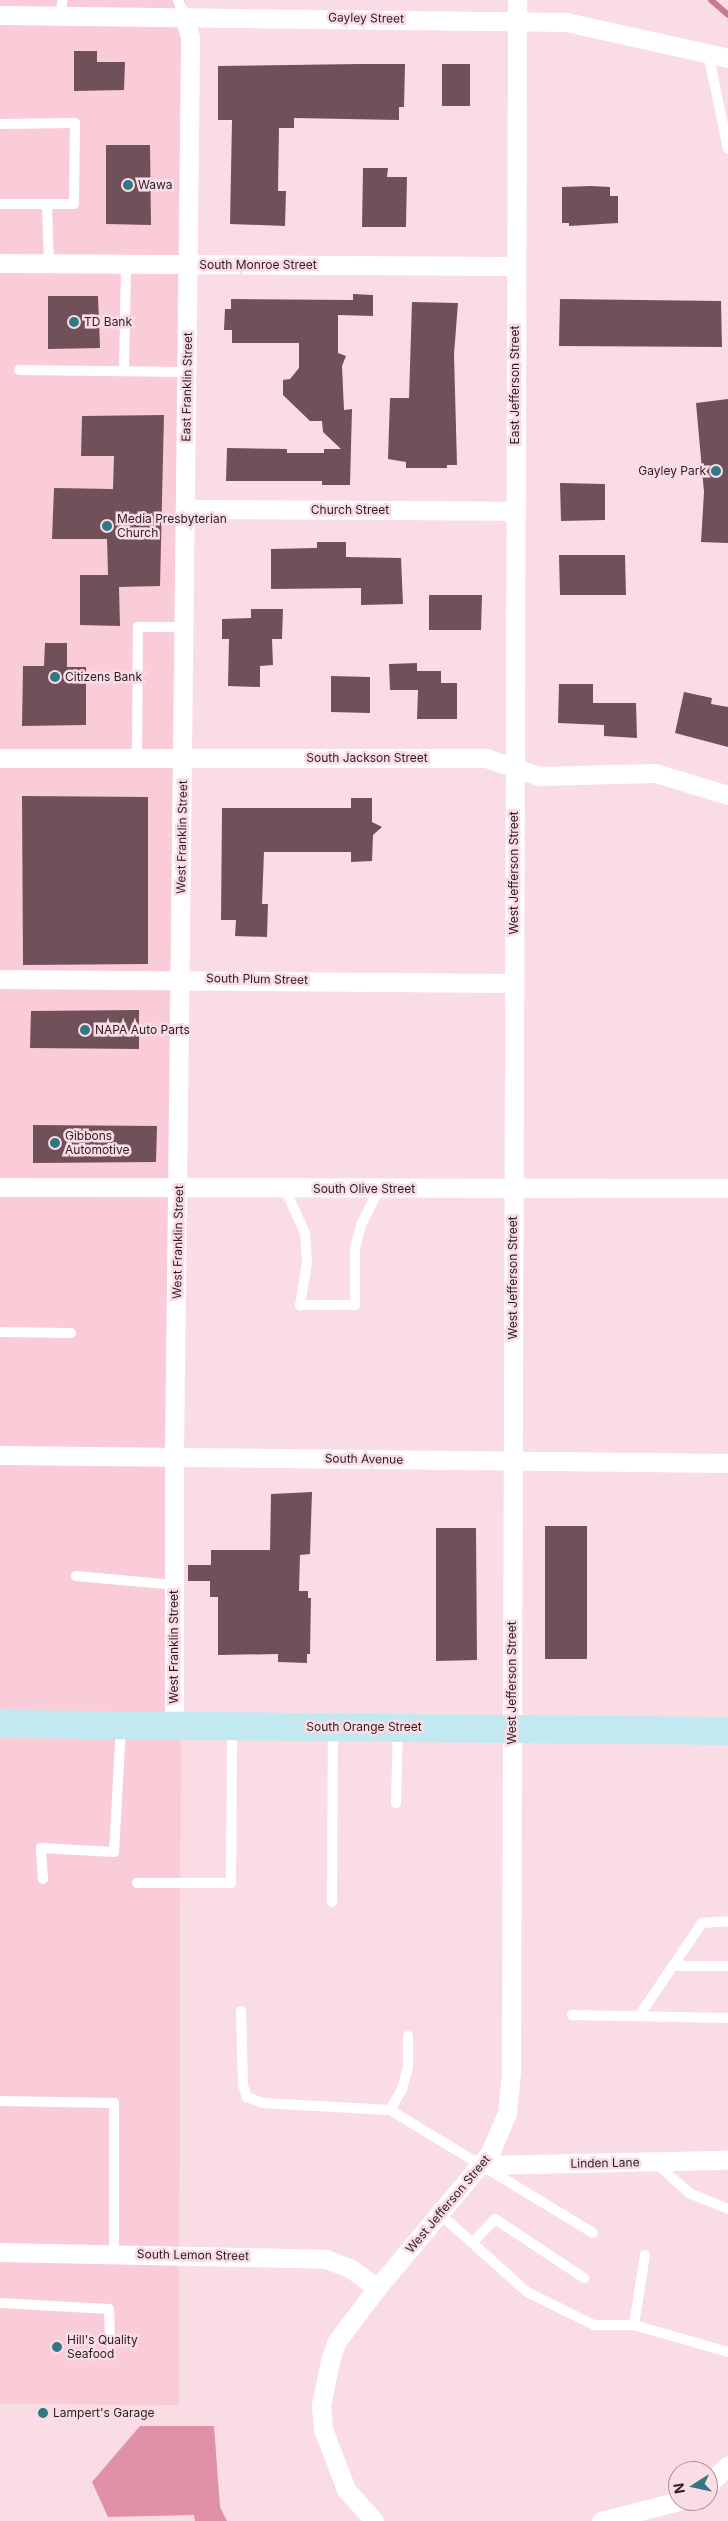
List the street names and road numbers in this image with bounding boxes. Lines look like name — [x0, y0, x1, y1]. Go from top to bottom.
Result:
street label: Gayley Street — [328, 10, 404, 26]
street label: South Monroe Street — [199, 258, 317, 272]
street label: East Jefferson Street — [508, 326, 522, 444]
street label: East Franklin Street — [179, 332, 195, 442]
street label: Church Street — [311, 503, 389, 517]
street label: South Jackson Street — [306, 751, 428, 765]
street label: West Franklin Street — [174, 780, 190, 894]
street label: West Jefferson Street — [507, 811, 521, 935]
street label: South Plum Street — [206, 971, 308, 987]
street label: South Olive Street — [313, 1182, 415, 1196]
street label: West Franklin Street — [170, 1185, 186, 1299]
street label: West Jefferson Street — [506, 1216, 520, 1340]
street label: South Avenue — [325, 1451, 403, 1467]
street label: West Franklin Street — [167, 1590, 181, 1704]
street label: West Jefferson Street — [505, 1621, 519, 1745]
street label: South Orange Street — [306, 1720, 422, 1734]
street label: West Jefferson Street — [403, 2152, 493, 2256]
street label: Linden Lane — [570, 2155, 640, 2171]
street label: South Lemon Street — [137, 2247, 249, 2263]

